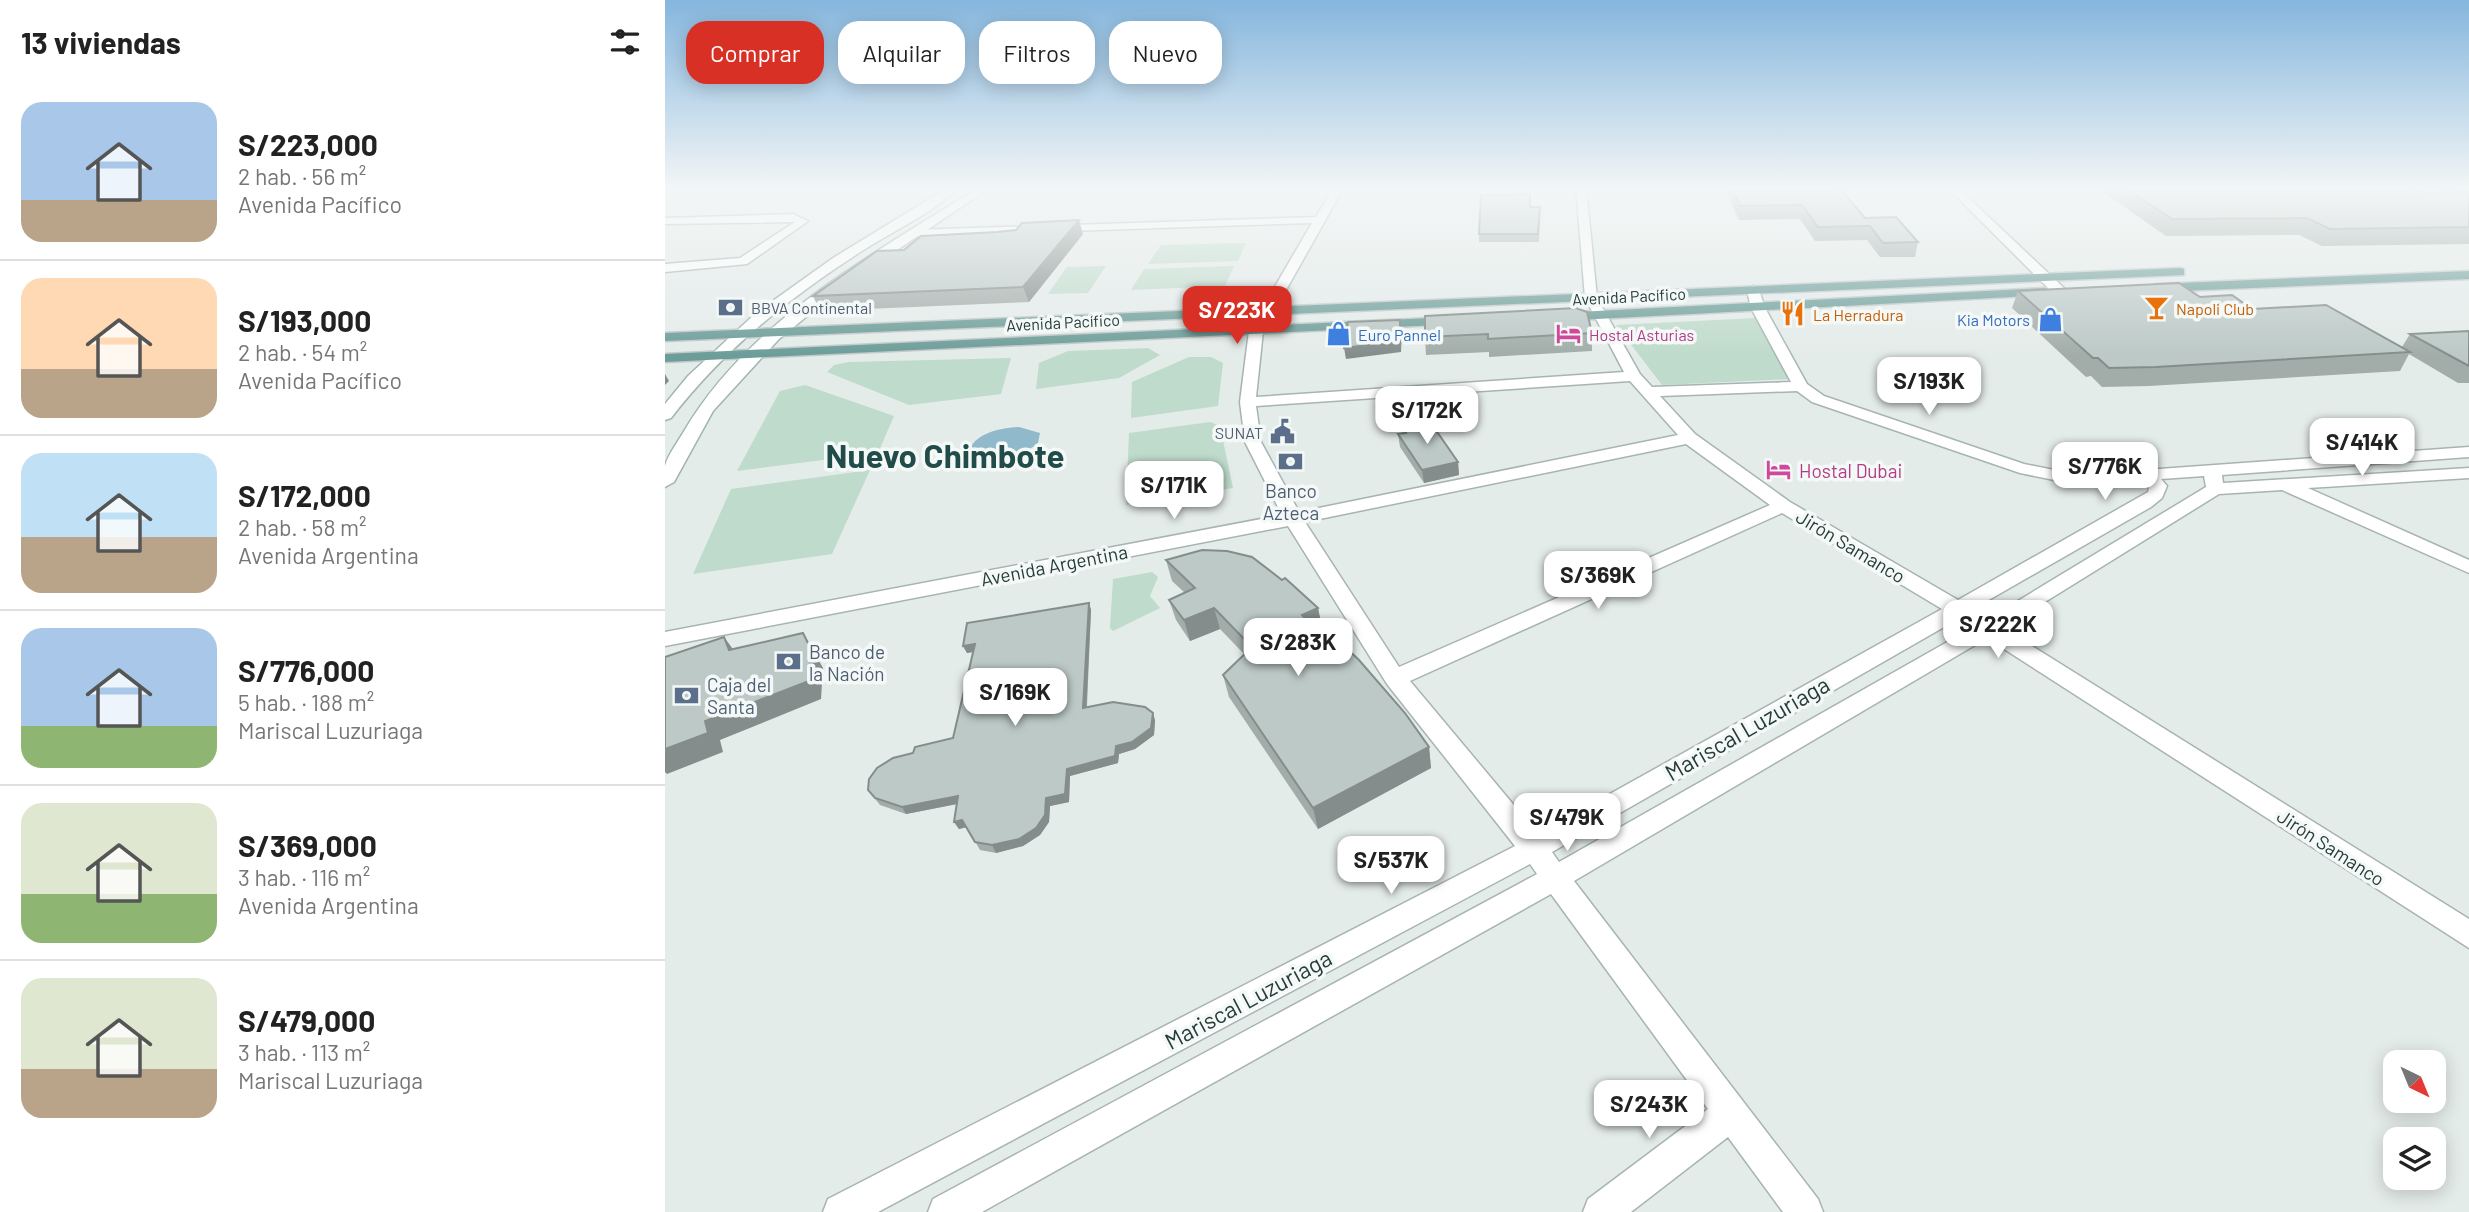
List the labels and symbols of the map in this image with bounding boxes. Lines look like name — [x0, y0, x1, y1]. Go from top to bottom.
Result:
street label: Avenida Pacífico — [1572, 284, 1686, 308]
pin: S/223K — [1180, 286, 1294, 346]
bank icon: BBVA Continental — [717, 293, 745, 321]
bar icon: Napoli Club — [2142, 294, 2170, 322]
place label: BBVA Continental — [751, 298, 872, 317]
place label: Napoli Club — [2176, 299, 2254, 318]
restaurant icon: La Herradura — [1779, 300, 1807, 328]
place label: La Herradura — [1813, 305, 1904, 324]
shop icon: Kia Motors — [2036, 305, 2064, 333]
street label: Avenida Pacífico — [1006, 310, 1120, 334]
place label: Kia Motors — [1957, 310, 2030, 329]
shop icon: Euro Pannel — [1324, 320, 1352, 348]
hotel icon: Hostal Asturias — [1555, 320, 1583, 348]
place label: Euro Pannel — [1358, 325, 1441, 344]
place label: Hostal Asturias — [1589, 325, 1694, 344]
pin: S/193K — [1872, 358, 1986, 417]
pin: S/172K — [1370, 386, 1484, 446]
public building icon: SUNAT — [1269, 418, 1297, 446]
pin: S/414K — [2305, 419, 2419, 478]
place label: SUNAT — [1215, 423, 1263, 442]
district label: Nuevo Chimbote — [826, 435, 1064, 475]
pin: S/776K — [2048, 442, 2162, 502]
bank icon: Banco Azteca — [1277, 448, 1305, 476]
hotel icon: Hostal Dubai — [1765, 456, 1793, 484]
place label: Hostal Dubai — [1799, 459, 1902, 482]
pin: S/171K — [1117, 462, 1231, 521]
place label: Banco Azteca — [1263, 479, 1319, 524]
street label: Jirón Samanco — [1792, 504, 1910, 588]
street label: Avenida Argentina — [979, 539, 1129, 591]
pin: S/369K — [1541, 552, 1655, 611]
pin: S/222K — [1941, 600, 2055, 660]
pin: S/283K — [1241, 618, 1355, 678]
place label: Banco de la Nación — [809, 640, 885, 685]
bank icon: Banco de la Nación — [775, 648, 803, 676]
pin: S/169K — [958, 668, 1072, 728]
street label: Mariscal Luzuriaga — [1660, 670, 1834, 786]
place label: Caja del Santa — [707, 673, 771, 718]
bank icon: Caja del Santa — [673, 681, 701, 709]
pin: S/479K — [1510, 794, 1624, 853]
street label: Jirón Samanco — [2273, 804, 2389, 890]
pin: S/537K — [1334, 836, 1448, 896]
street label: Mariscal Luzuriaga — [1160, 943, 1336, 1055]
north arrow — [2383, 1050, 2447, 1113]
pin: S/243K — [1592, 1080, 1706, 1140]

